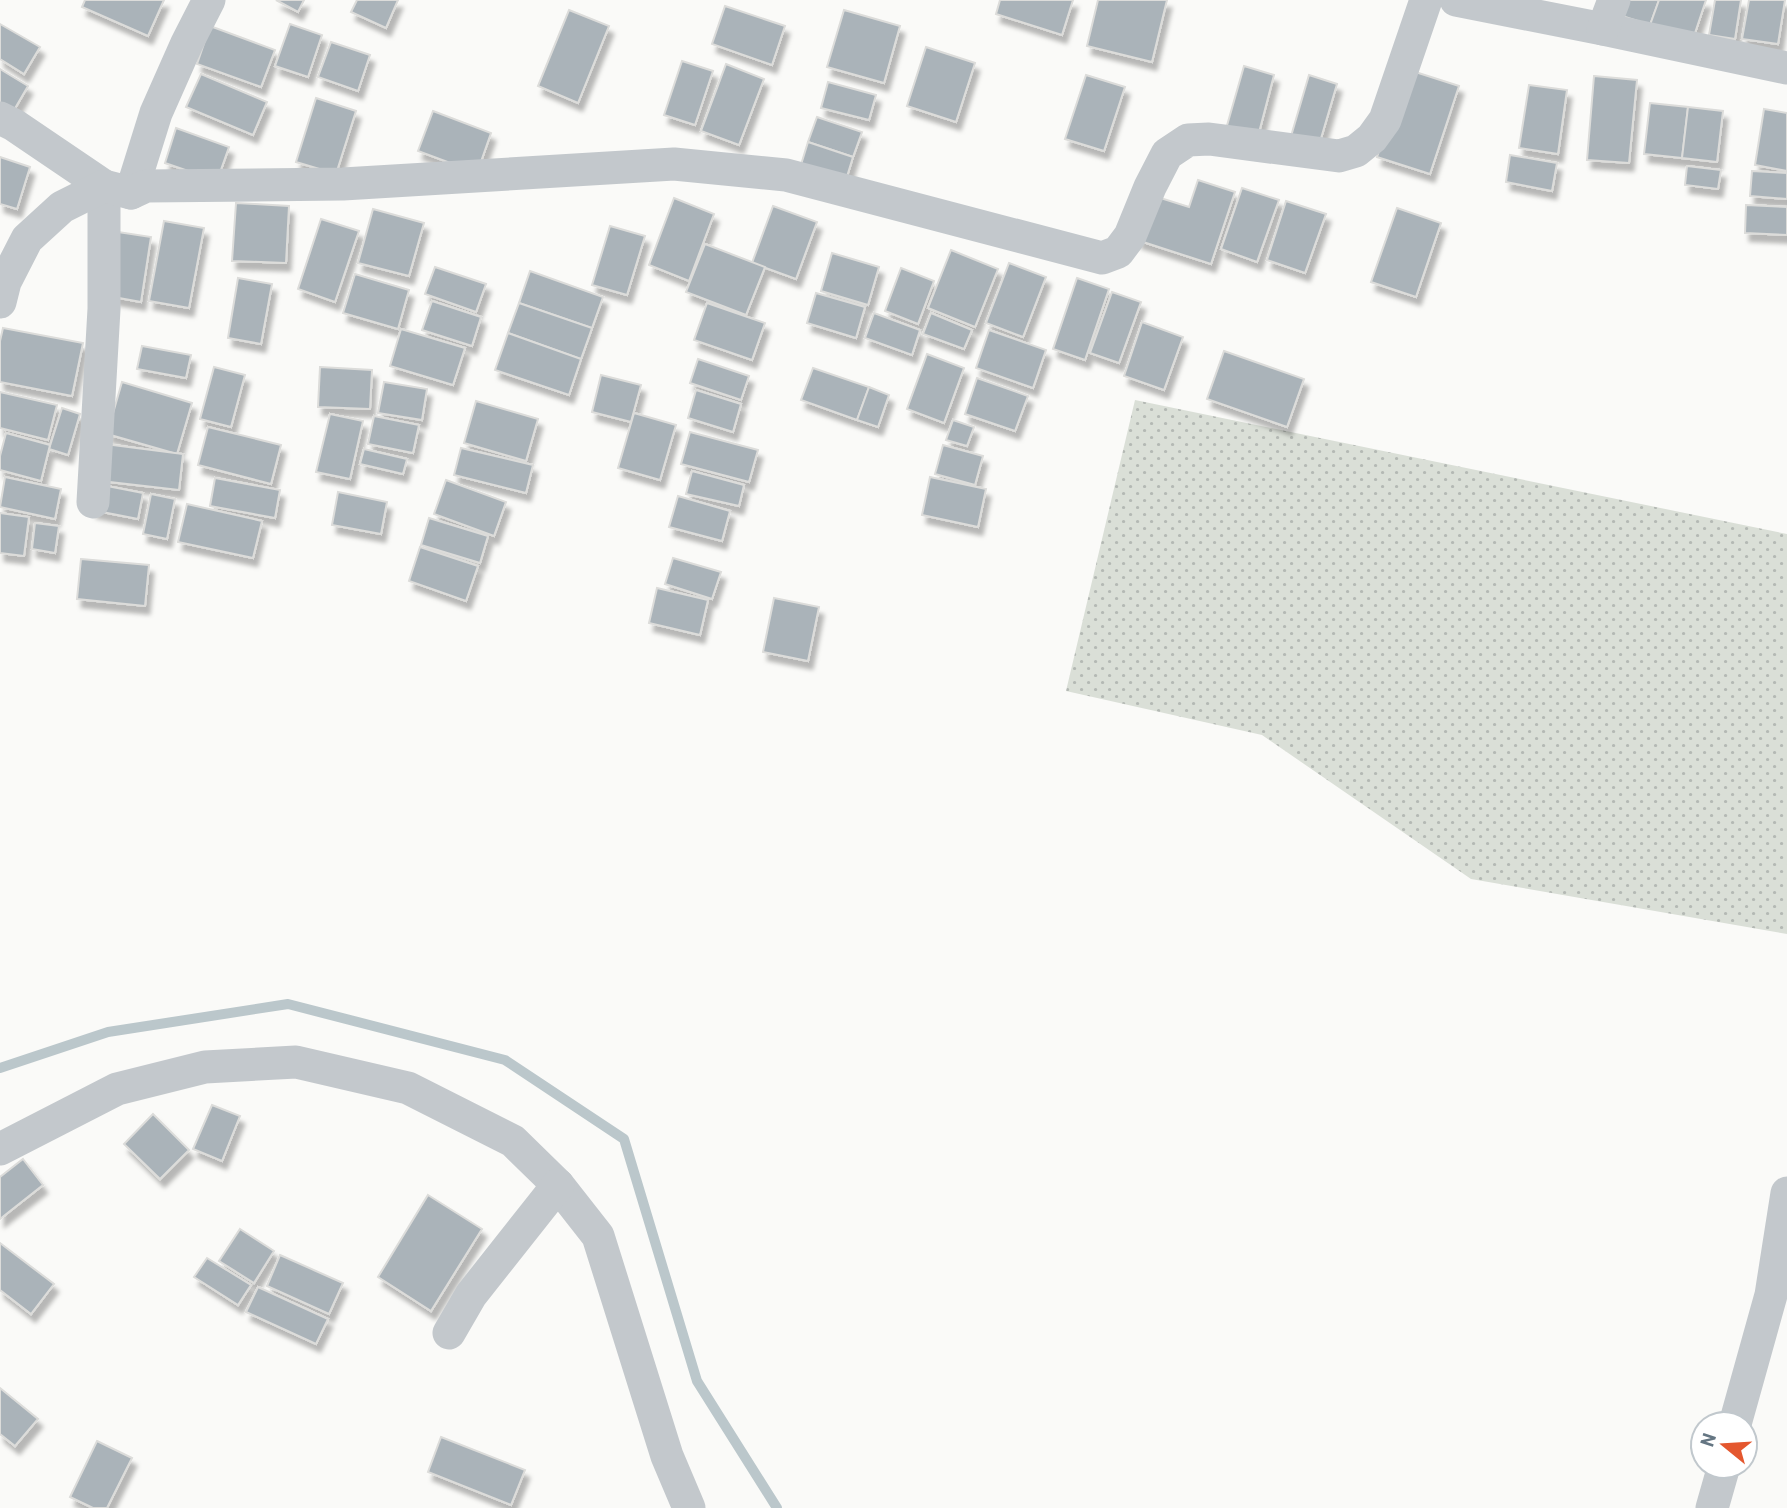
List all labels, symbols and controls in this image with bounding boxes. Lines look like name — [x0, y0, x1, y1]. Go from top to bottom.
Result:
north arrow — [1689, 1410, 1759, 1480]
text: N — [1694, 1430, 1720, 1449]

